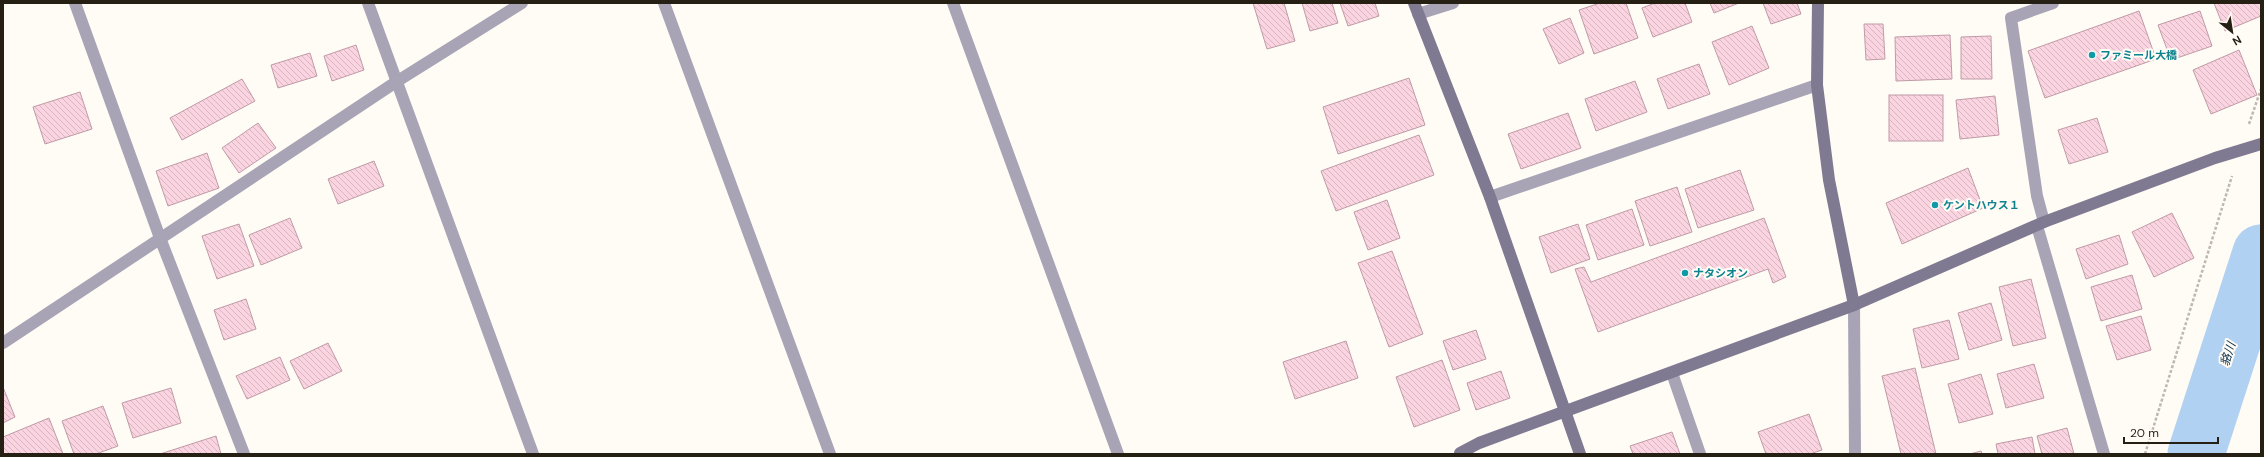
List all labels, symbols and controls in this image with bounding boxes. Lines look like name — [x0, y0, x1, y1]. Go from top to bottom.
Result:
north arrow — [2212, 12, 2252, 52]
text: N — [2230, 33, 2244, 49]
place label: ファミール大橋 — [2100, 48, 2177, 62]
marker: ファミール大橋 — [2087, 50, 2097, 60]
place label: ケントハウス１ — [1943, 198, 2020, 212]
marker: ケントハウス１ — [1930, 200, 1940, 210]
place label: ナタシオン — [1693, 266, 1748, 280]
marker: ナタシオン — [1680, 268, 1690, 278]
water label: 貉川 — [2217, 338, 2240, 368]
scale bar — [2124, 419, 2218, 445]
text: 20 m — [2130, 425, 2159, 441]

